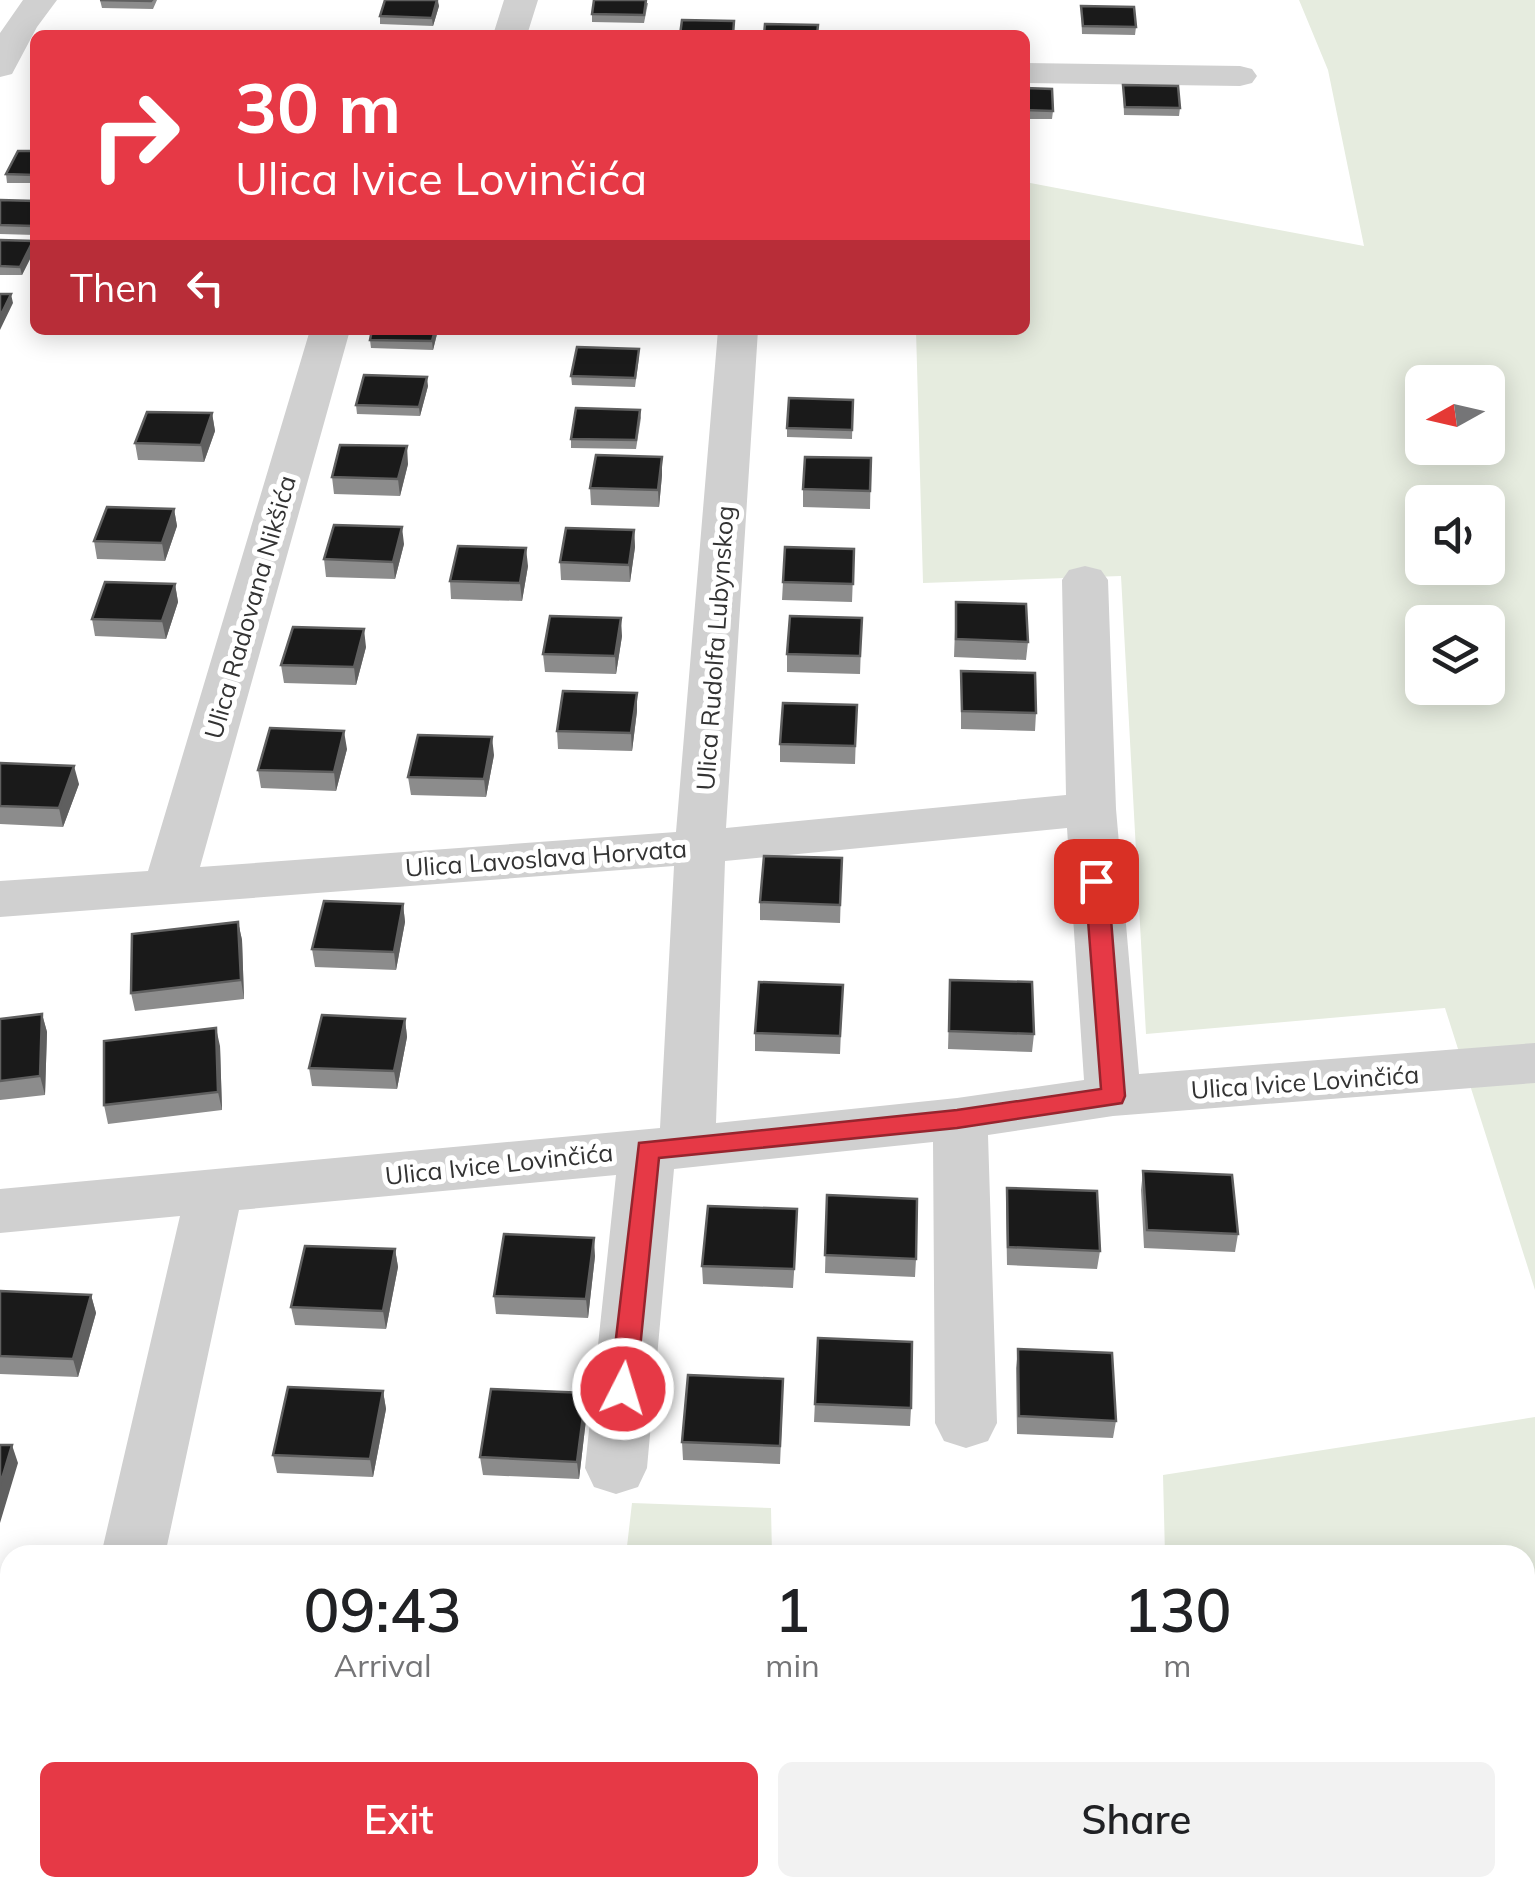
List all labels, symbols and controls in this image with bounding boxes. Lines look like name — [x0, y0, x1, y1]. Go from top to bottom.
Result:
text: 30 m — [235, 63, 401, 151]
icon: right — [70, 70, 200, 200]
text: Ulica Ivice Lovinčića — [235, 150, 647, 206]
icon: left — [178, 260, 233, 315]
text: Then — [70, 264, 158, 312]
north arrow — [1405, 365, 1505, 465]
map controls — [1405, 365, 1505, 705]
street label: Ulica Radovana Nikšića — [197, 472, 302, 742]
button: sound — [1405, 485, 1505, 585]
street label: Ulica Rudolfa Lubynskog — [689, 504, 740, 792]
button: layers — [1405, 605, 1505, 705]
street label: Ulica Lavoslava Horvata — [404, 832, 688, 883]
pin — [1054, 839, 1139, 924]
icon: arrive — [1069, 854, 1124, 909]
street label: Ulica Ivice Lovinčića — [1190, 1058, 1420, 1105]
street label: Ulica Ivice Lovinčića — [383, 1136, 614, 1191]
position arrow — [571, 1337, 675, 1441]
text: 09:43 — [304, 1572, 462, 1647]
text: 1 — [775, 1572, 811, 1647]
text: 130 — [1123, 1572, 1231, 1647]
text: Arrival — [334, 1645, 432, 1685]
text: min — [765, 1645, 820, 1685]
text: m — [1163, 1645, 1191, 1685]
button: Exit — [40, 1762, 758, 1877]
button: Share — [778, 1762, 1495, 1877]

